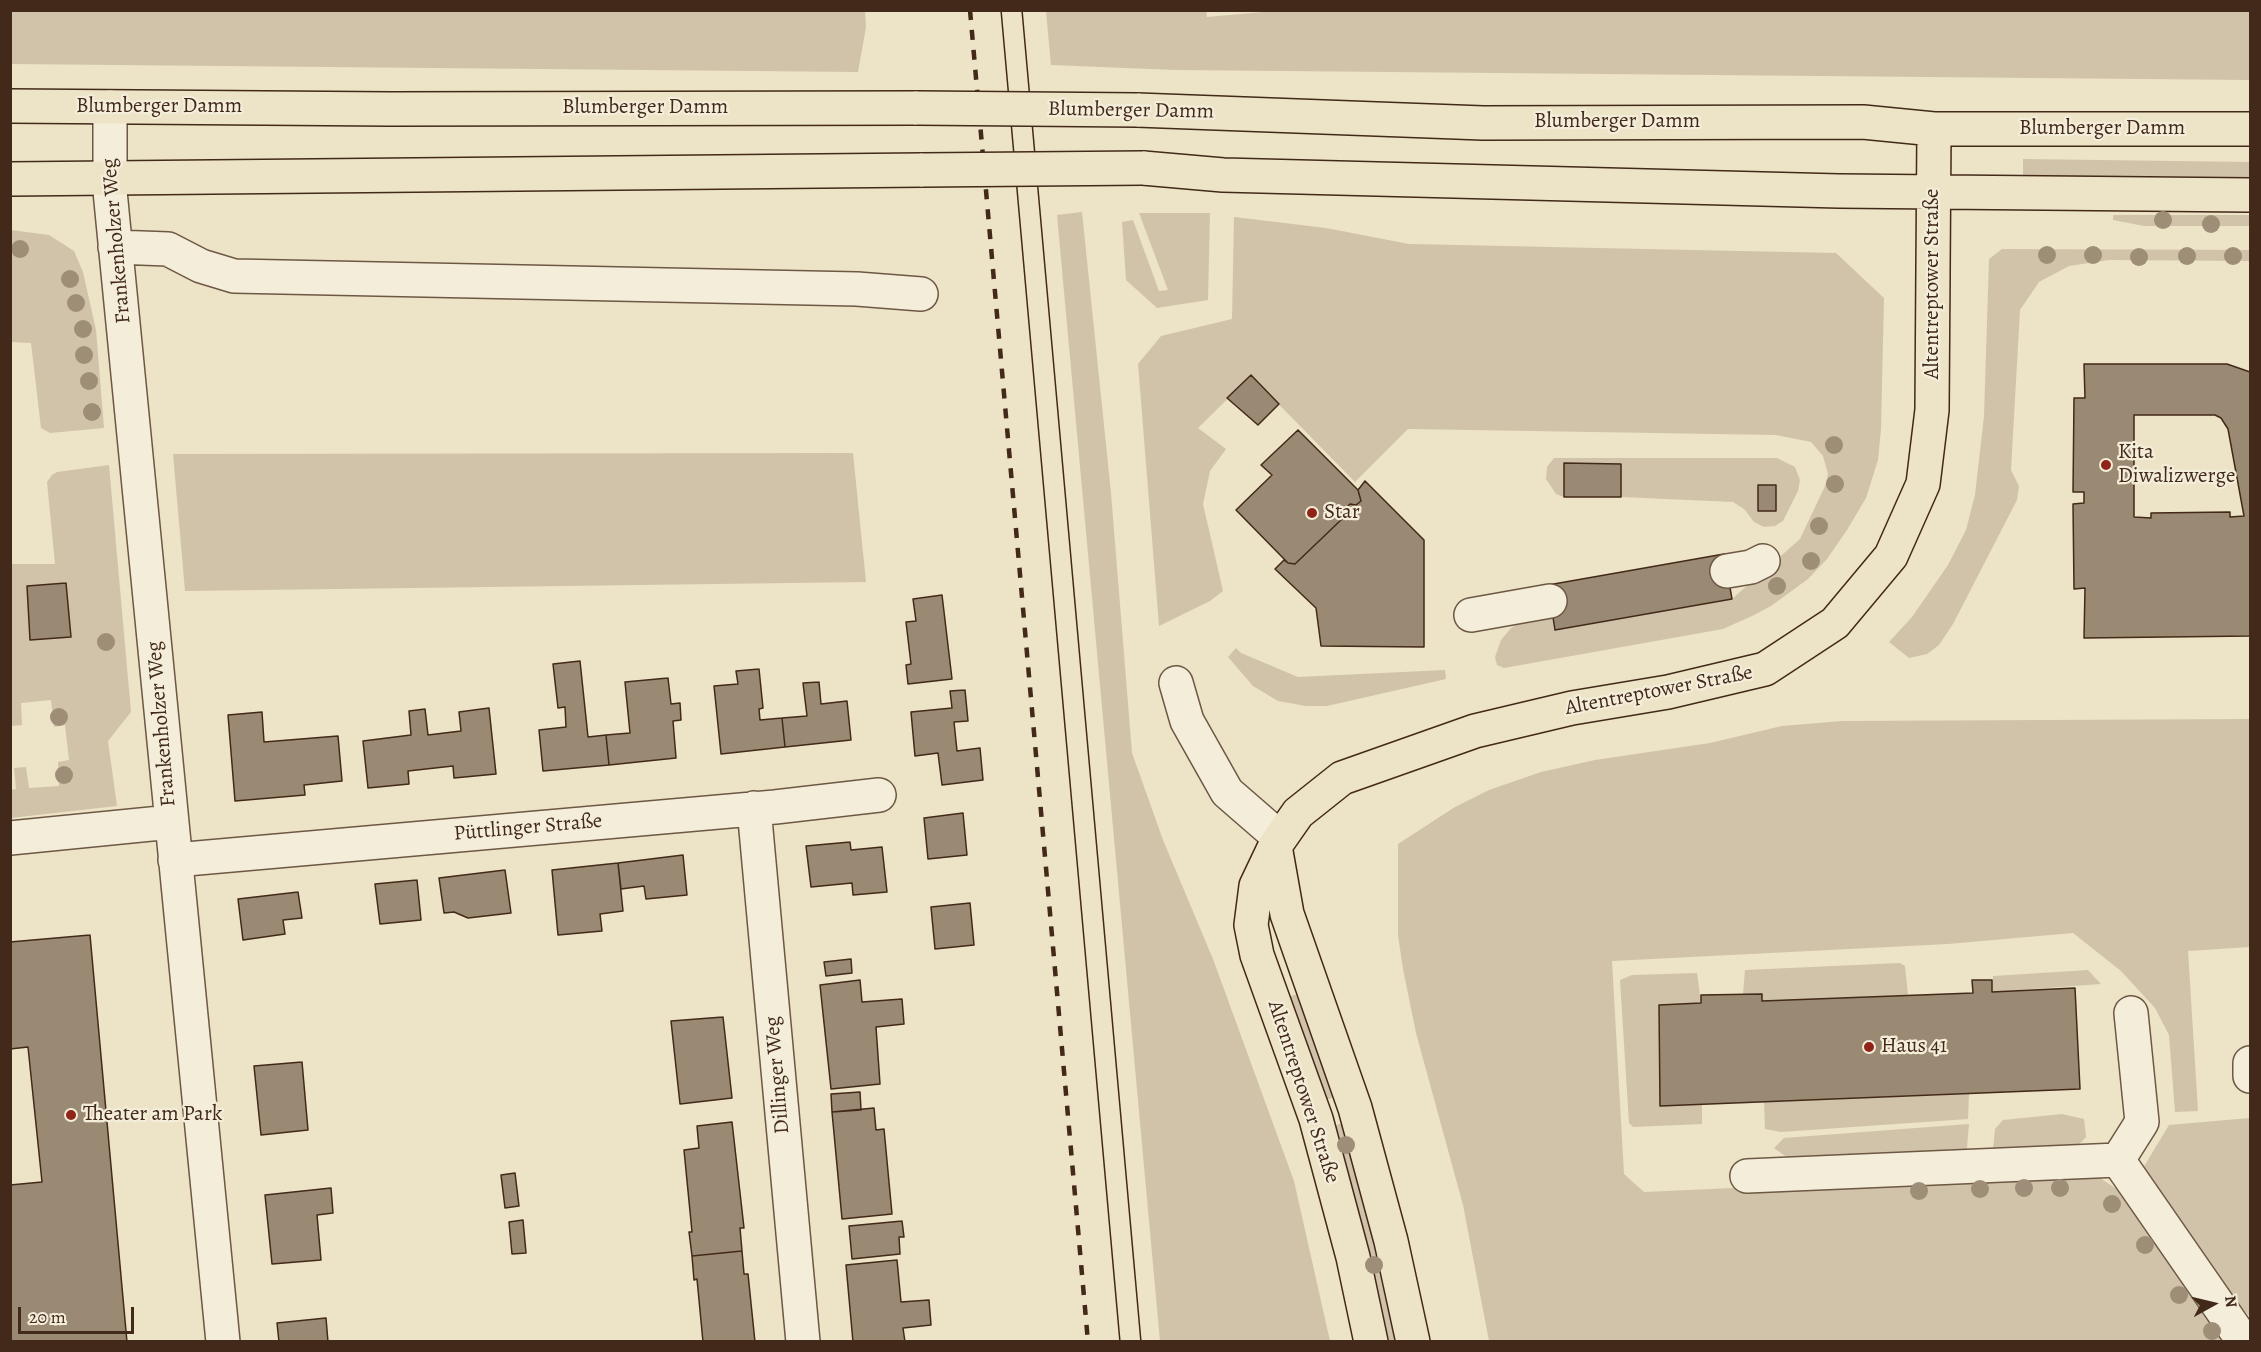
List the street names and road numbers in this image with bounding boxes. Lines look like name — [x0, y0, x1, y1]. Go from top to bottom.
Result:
street label: Blumberger Damm — [76, 94, 242, 120]
street label: Blumberger Damm — [562, 95, 728, 121]
street label: Blumberger Damm — [1048, 97, 1214, 125]
street label: Blumberger Damm — [1534, 109, 1700, 135]
street label: Blumberger Damm — [2019, 116, 2185, 142]
street label: Frankenholzer Weg — [97, 157, 137, 325]
street label: Altentreptower Straße — [1920, 189, 1946, 379]
street label: Frankenholzer Weg — [142, 640, 182, 808]
street label: Altentreptower Straße — [1563, 660, 1755, 722]
street label: Püttlinger Straße — [453, 809, 603, 847]
street label: Altentreptower Straße — [1262, 997, 1344, 1187]
street label: Dillinger Weg — [760, 1015, 796, 1135]

